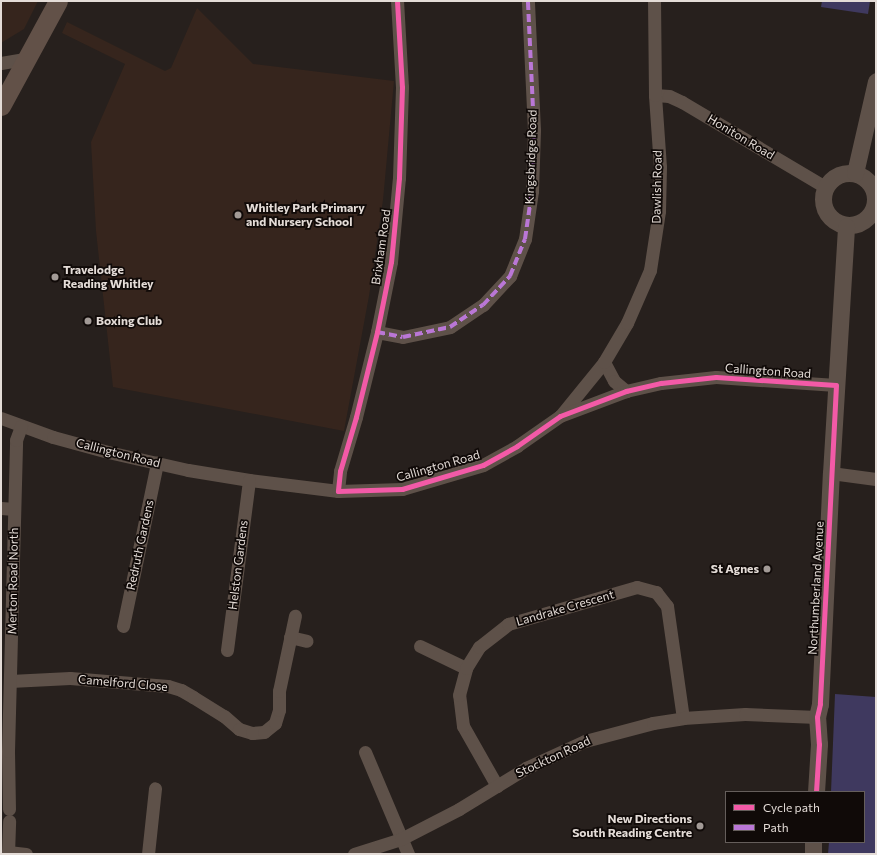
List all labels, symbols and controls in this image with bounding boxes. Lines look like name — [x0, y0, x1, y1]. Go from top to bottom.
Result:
street label: Kingsbridge Road — [522, 109, 540, 205]
street label: Honiton Road — [705, 111, 777, 163]
street label: Dawlish Road — [649, 150, 665, 224]
place label: Whitley Park Primary and Nursery School — [246, 201, 365, 229]
street label: Brixham Road — [369, 208, 393, 286]
marker: Whitley Park Primary and Nursery School — [233, 210, 243, 220]
place label: Travelodge Reading Whitley — [63, 263, 154, 291]
marker: Travelodge Reading Whitley — [50, 272, 60, 282]
place label: Boxing Club — [96, 314, 162, 328]
marker: Boxing Club — [83, 316, 93, 326]
street label: Callington Road — [724, 361, 812, 381]
street label: Callington Road — [74, 436, 162, 470]
street label: Callington Road — [395, 447, 481, 485]
street label: Redruth Gardens — [123, 499, 157, 591]
street label: Helston Gardens — [225, 519, 251, 611]
street label: Northumberland Avenue — [805, 521, 827, 655]
street label: Merton Road North — [5, 527, 21, 635]
place label: St Agnes — [711, 562, 759, 576]
marker: St Agnes — [762, 564, 772, 574]
street label: Landrake Crescent — [514, 587, 616, 629]
street label: Camelford Close — [78, 672, 168, 694]
street label: Stockton Road — [513, 733, 593, 781]
legend — [725, 791, 865, 843]
text: Cycle path — [763, 800, 820, 814]
place label: New Directions South Reading Centre — [572, 812, 692, 840]
text: Path — [763, 820, 789, 834]
marker: New Directions South Reading Centre — [695, 821, 705, 831]

